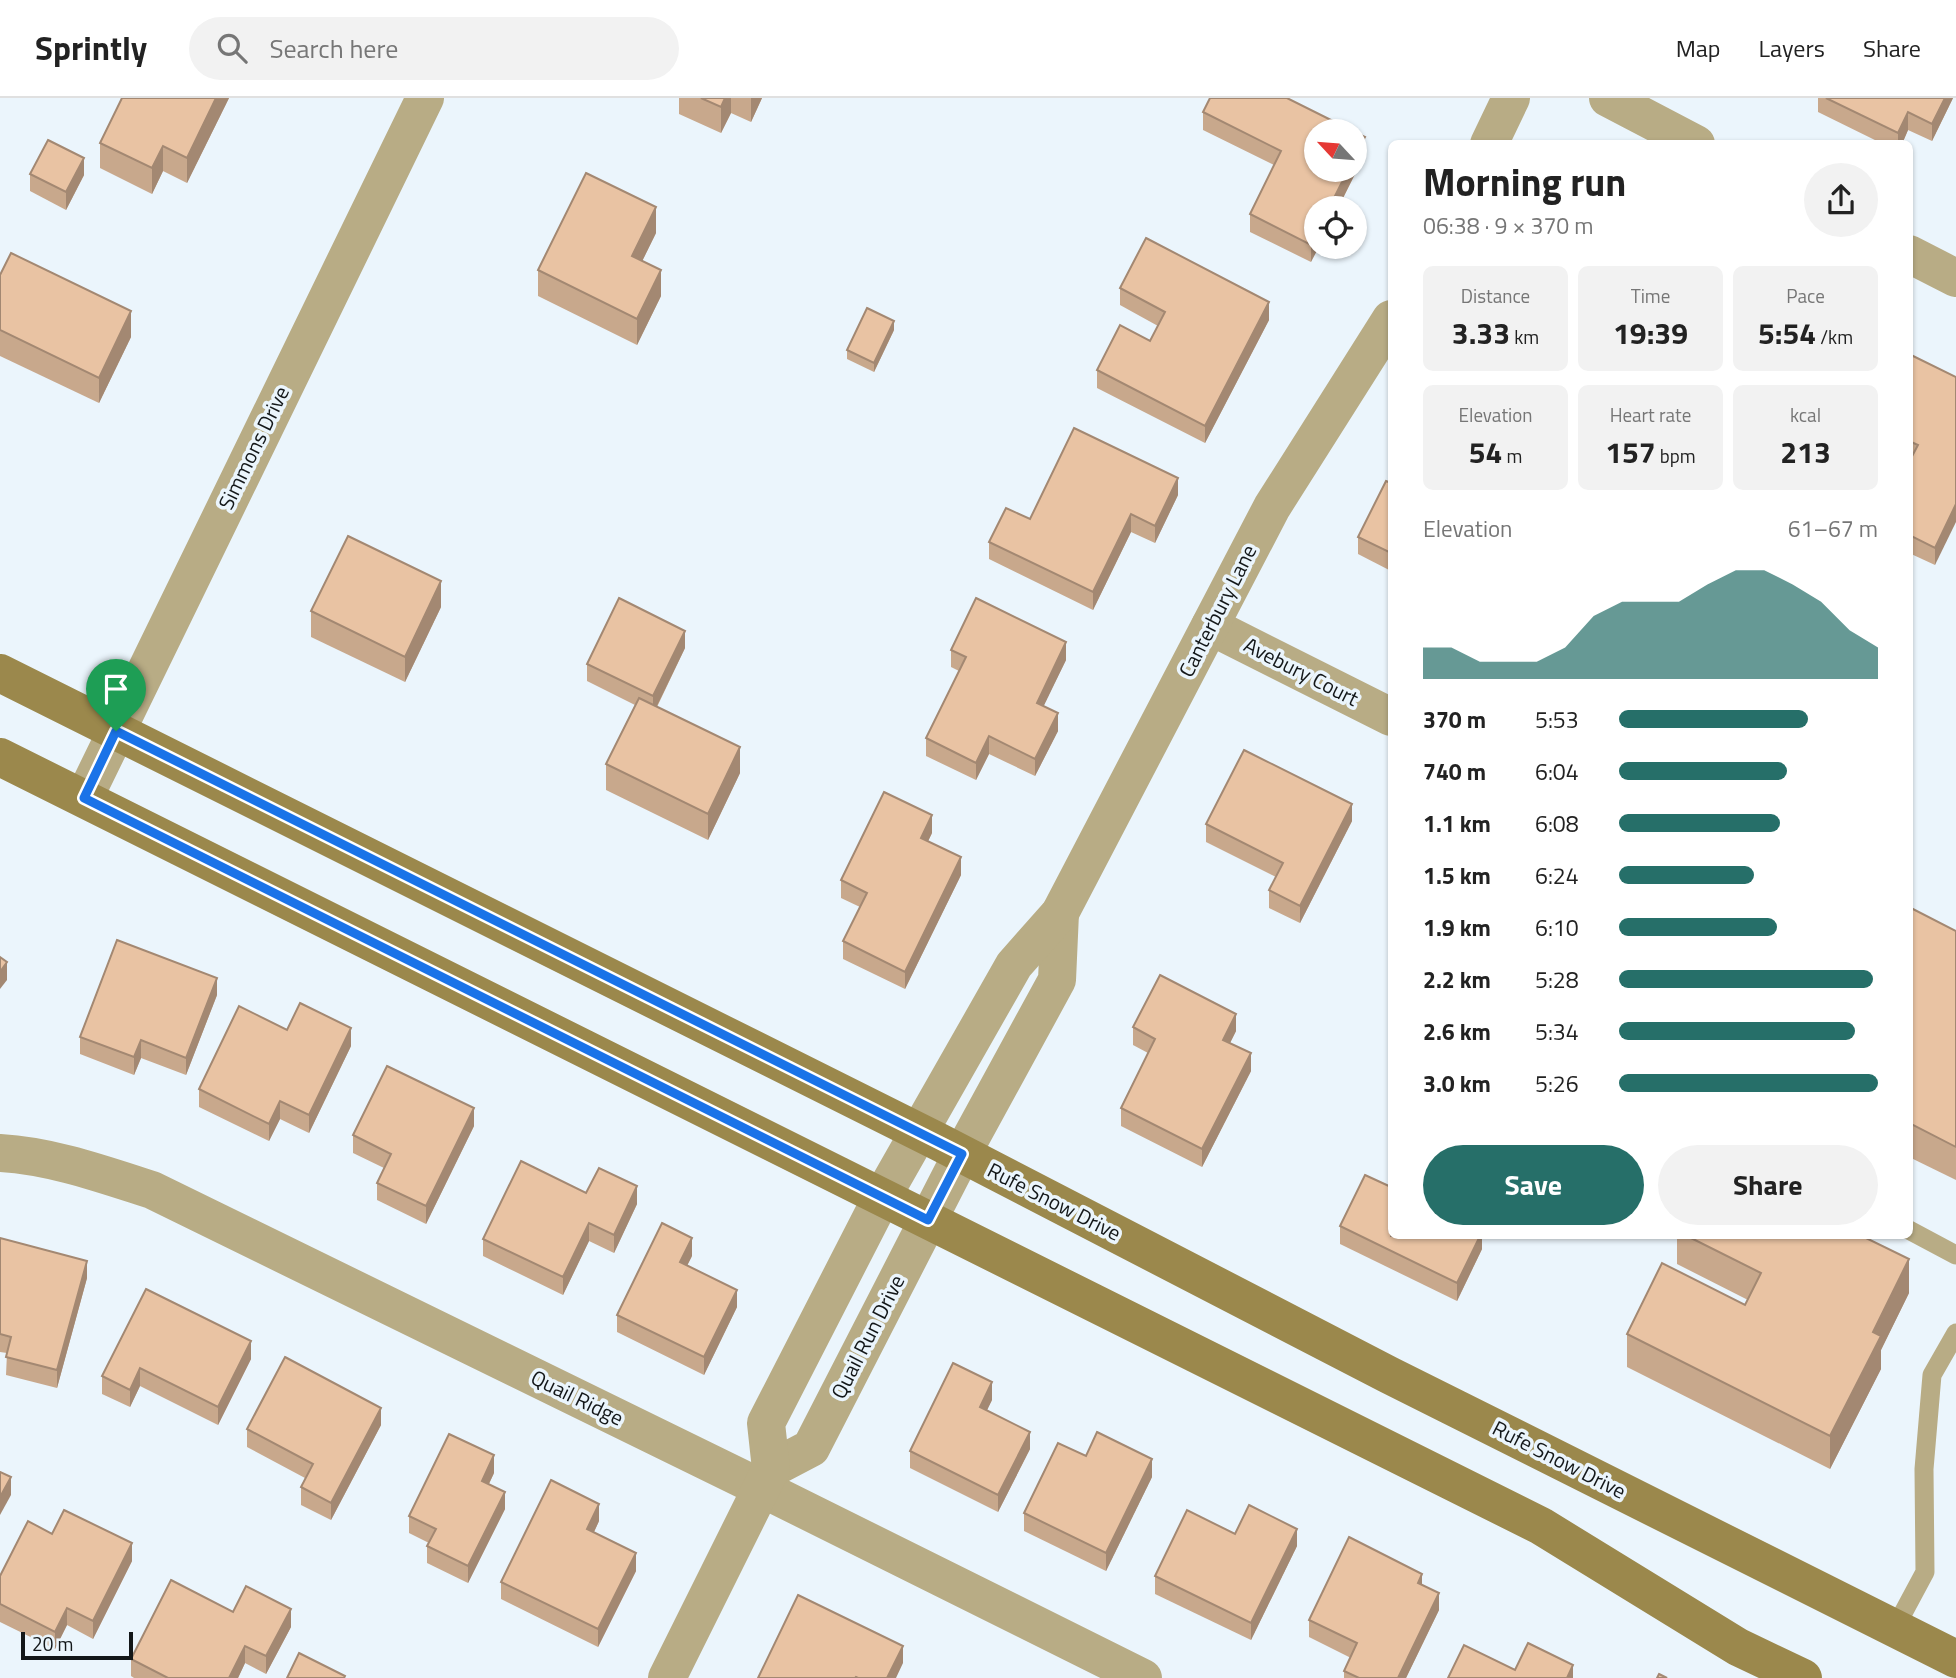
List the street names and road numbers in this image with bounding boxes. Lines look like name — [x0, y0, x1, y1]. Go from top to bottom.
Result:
street label: Simmons Drive — [209, 380, 297, 515]
street label: Canterbury Lane — [1170, 539, 1264, 682]
street label: Avebury Court — [1239, 628, 1365, 714]
street label: Rufe Snow Drive — [982, 1154, 1127, 1249]
street label: Quail Run Drive — [822, 1269, 912, 1404]
street label: Quail Ridge — [526, 1361, 629, 1433]
street label: Rufe Snow Drive — [1487, 1412, 1632, 1507]

